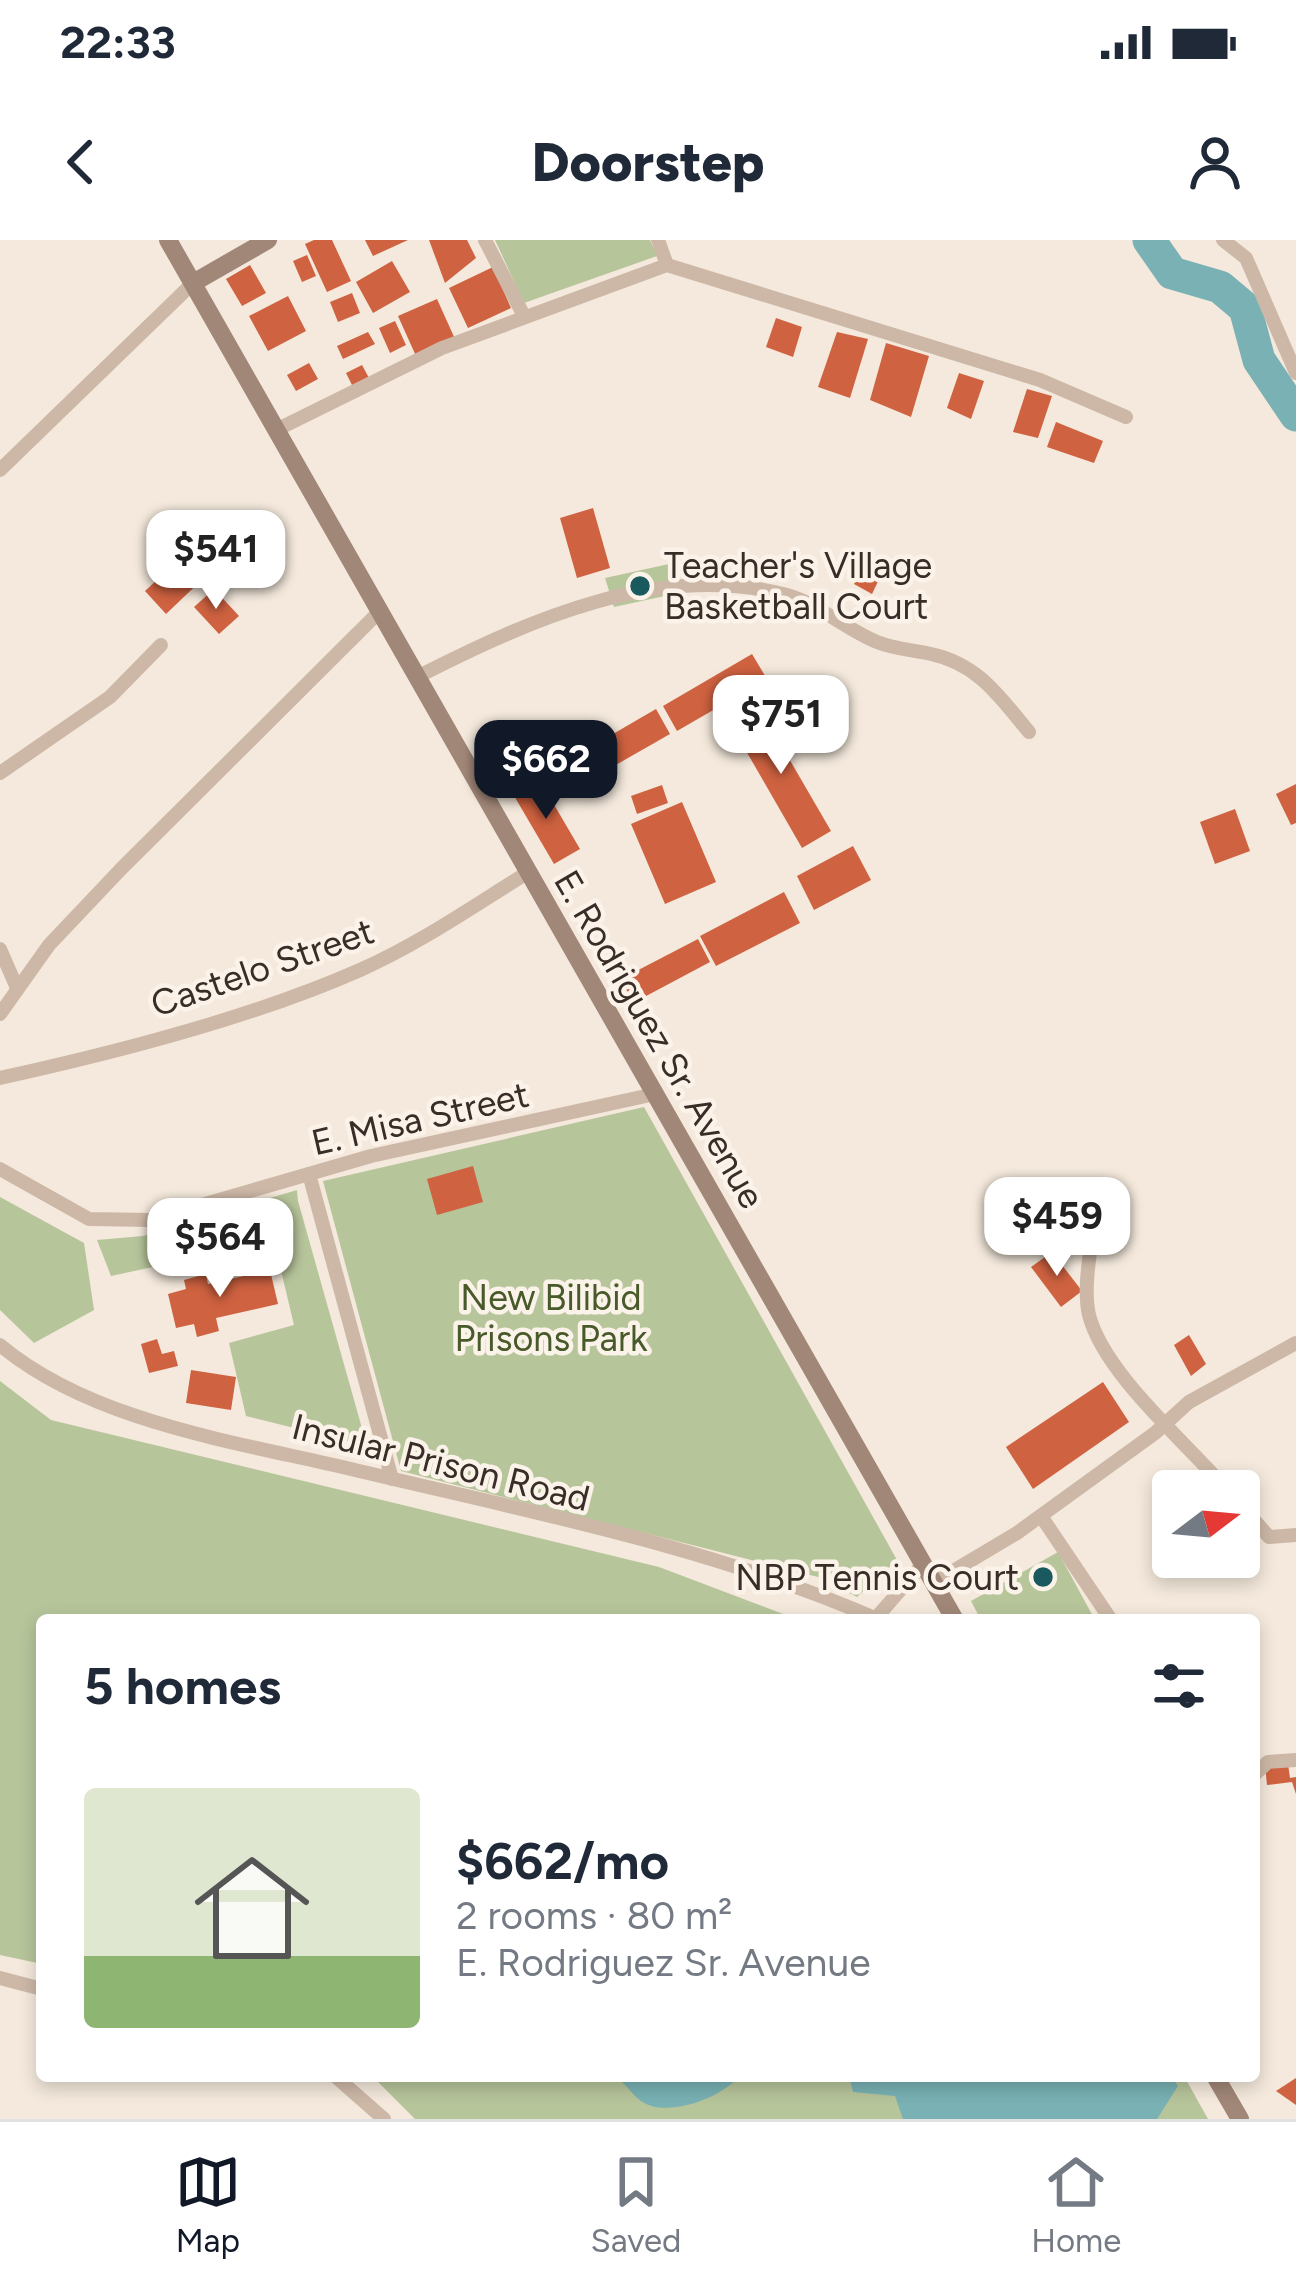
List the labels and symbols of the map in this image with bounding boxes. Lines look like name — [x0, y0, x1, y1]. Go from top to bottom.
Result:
pin: $541 — [145, 510, 287, 612]
place label: Teacher's Village Basketball Court — [664, 544, 932, 628]
marker: Teacher's Village Basketball Court — [627, 573, 653, 599]
pin: $751 — [710, 675, 852, 777]
pin: $662 — [475, 720, 617, 822]
street label: E. Rodriguez Sr. Avenue — [545, 863, 774, 1216]
street label: Castelo Street — [145, 909, 379, 1026]
street label: E. Misa Street — [307, 1073, 533, 1164]
pin: $459 — [986, 1177, 1128, 1279]
pin: $564 — [149, 1198, 291, 1300]
park label: New Bilibid Prisons Park — [454, 1276, 648, 1360]
street label: Insular Prison Road — [288, 1405, 594, 1520]
north arrow — [1152, 1470, 1260, 1578]
place label: NBP Tennis Court — [735, 1556, 1019, 1599]
marker: NBP Tennis Court — [1030, 1564, 1056, 1590]

